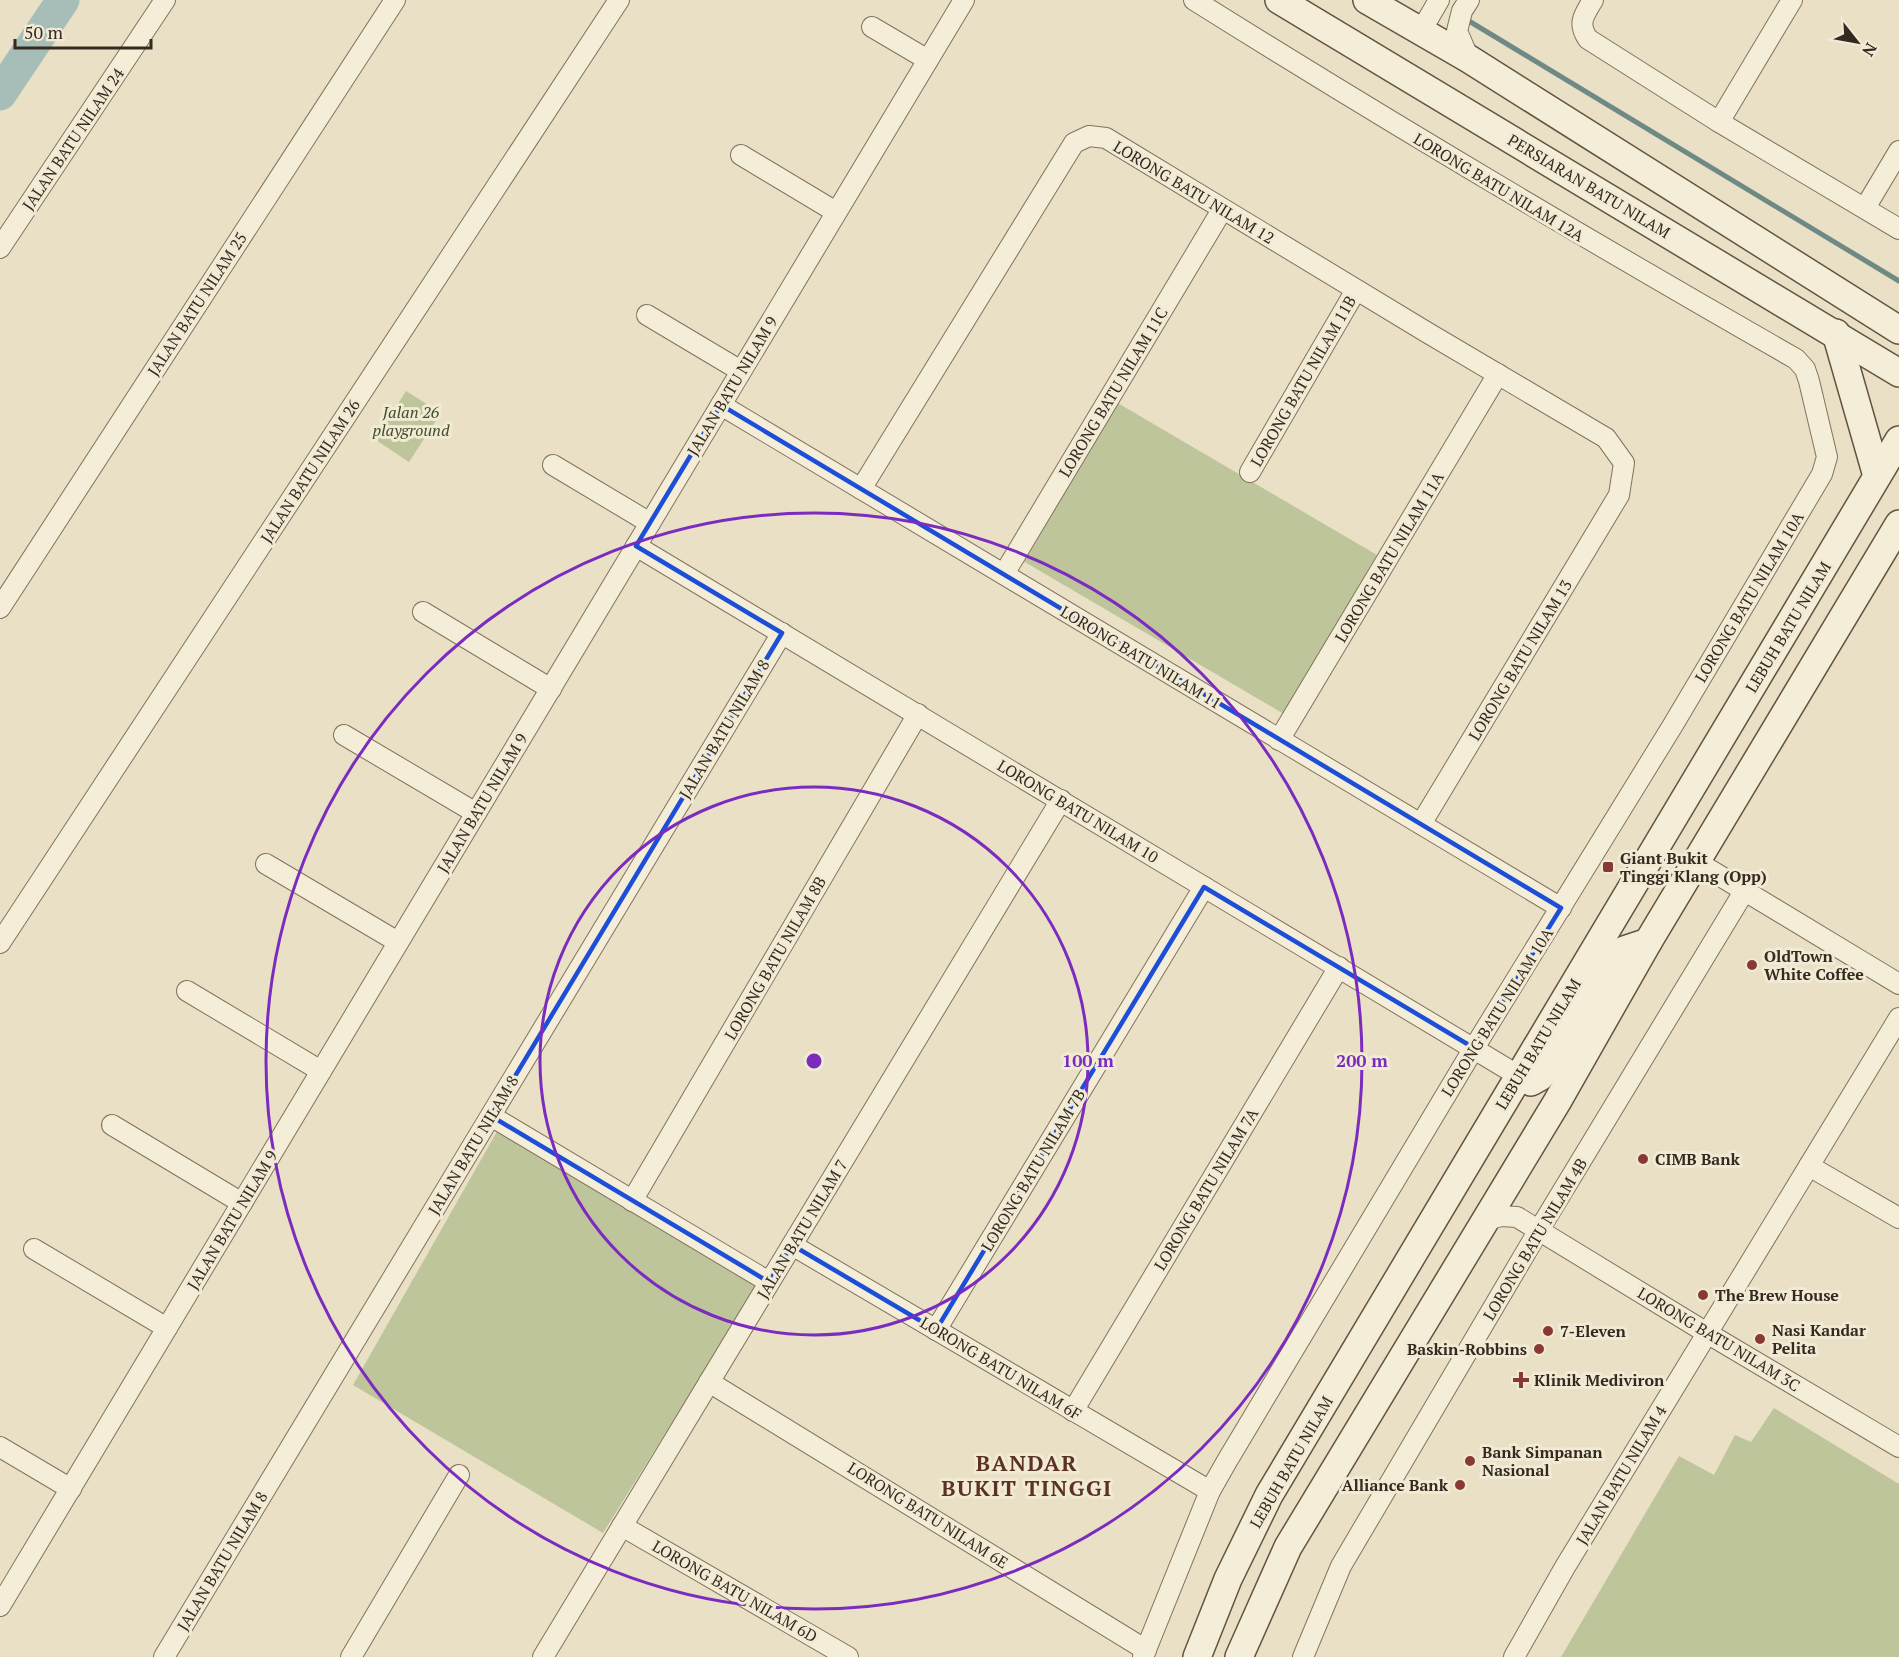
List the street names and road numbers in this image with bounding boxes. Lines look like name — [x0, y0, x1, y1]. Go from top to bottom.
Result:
street label: JALAN BATU NILAM 24 — [17, 63, 129, 215]
street label: LORONG BATU NILAM 12A — [1410, 127, 1588, 247]
street label: PERSIARAN BATU NILAM — [1504, 129, 1674, 243]
street label: LORONG BATU NILAM 12 — [1109, 135, 1279, 249]
street label: JALAN BATU NILAM 25 — [142, 228, 252, 380]
street label: LORONG BATU NILAM 11B — [1245, 291, 1361, 471]
street label: LORONG BATU NILAM 11C — [1053, 303, 1173, 481]
street label: JALAN BATU NILAM 9 — [682, 312, 782, 460]
street label: JALAN BATU NILAM 26 — [255, 394, 365, 547]
street label: LORONG BATU NILAM 11A — [1329, 468, 1449, 646]
street label: LORONG BATU NILAM 10A — [1689, 508, 1809, 686]
street label: LEBUH BATU NILAM — [1740, 557, 1836, 697]
street label: LORONG BATU NILAM 13 — [1463, 575, 1577, 745]
street label: LORONG BATU NILAM 11 — [1056, 600, 1226, 714]
street label: JALAN BATU NILAM 8 — [674, 655, 774, 803]
street label: JALAN BATU NILAM 9 — [432, 729, 532, 877]
street label: LORONG BATU NILAM 10 — [993, 754, 1163, 868]
street label: LORONG BATU NILAM 8B — [719, 872, 831, 1044]
street label: LORONG BATU NILAM 10A — [1436, 923, 1558, 1101]
street label: LEBUH BATU NILAM — [1490, 974, 1586, 1114]
street label: JALAN BATU NILAM 8 — [423, 1071, 523, 1219]
street label: LORONG BATU NILAM 7B — [976, 1085, 1090, 1255]
street label: LORONG BATU NILAM 7A — [1149, 1104, 1263, 1274]
street label: JALAN BATU NILAM 9 — [182, 1146, 282, 1294]
street label: LORONG BATU NILAM 4B — [1478, 1154, 1592, 1324]
street label: JALAN BATU NILAM 7 — [752, 1155, 852, 1303]
street label: LORONG BATU NILAM 3C — [1634, 1282, 1804, 1396]
street label: LORONG BATU NILAM 6F — [916, 1311, 1086, 1425]
street label: LEBUH BATU NILAM — [1244, 1392, 1338, 1532]
street label: JALAN BATU NILAM 4 — [1571, 1401, 1672, 1549]
street label: LORONG BATU NILAM 6E — [844, 1457, 1012, 1573]
street label: JALAN BATU NILAM 8 — [172, 1487, 272, 1635]
street label: LORONG BATU NILAM 6D — [648, 1535, 822, 1647]

